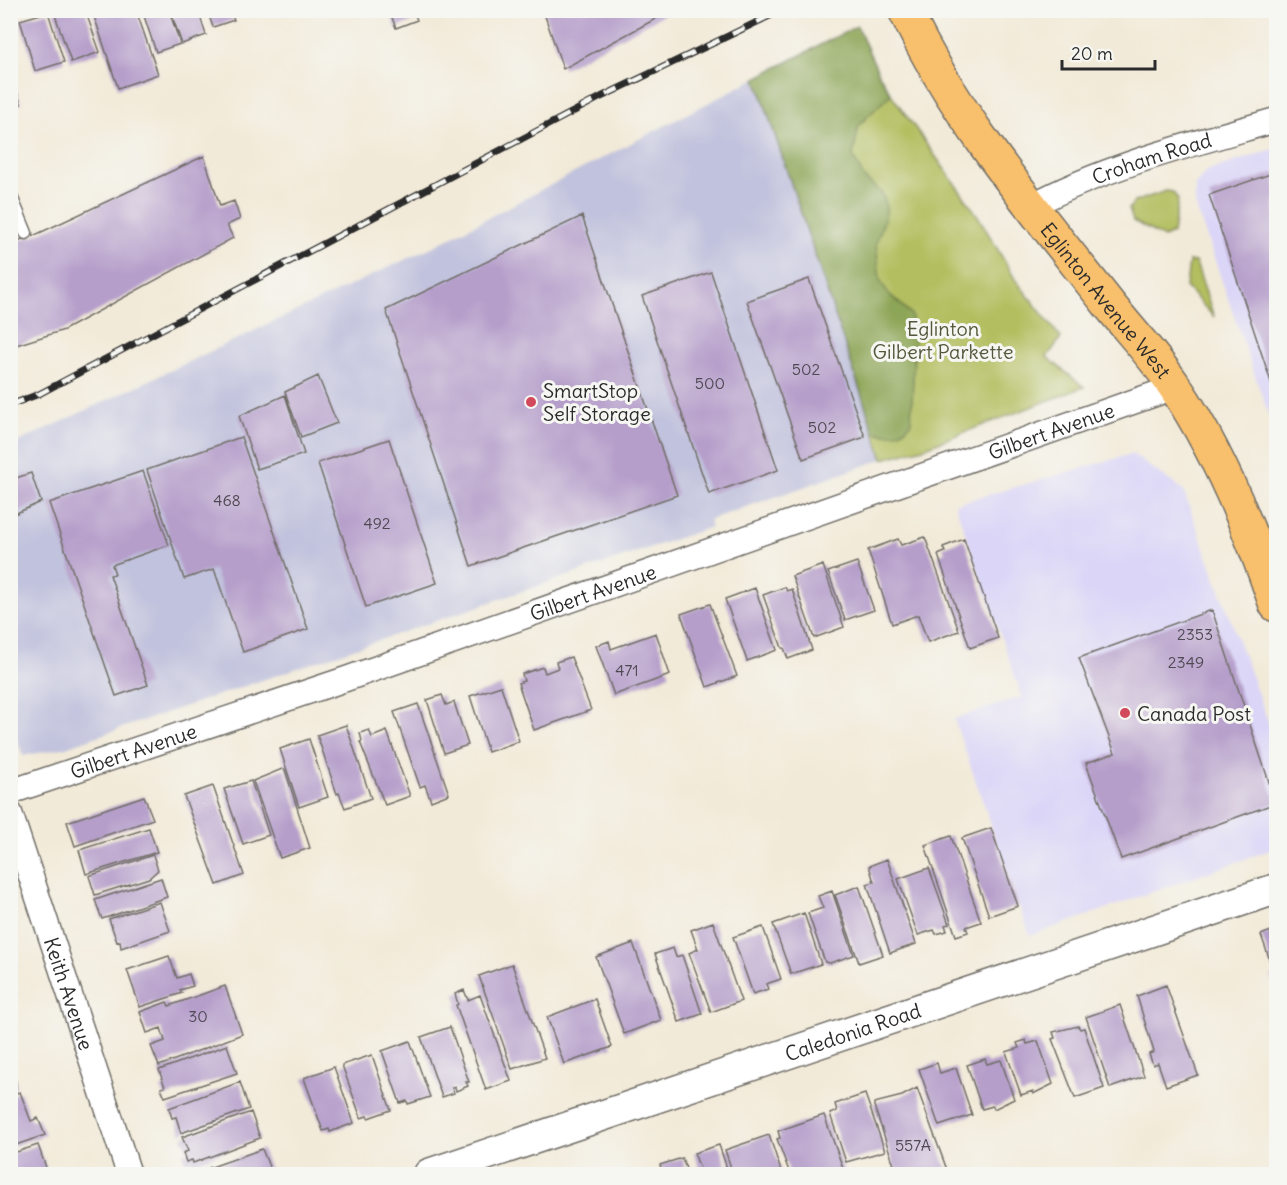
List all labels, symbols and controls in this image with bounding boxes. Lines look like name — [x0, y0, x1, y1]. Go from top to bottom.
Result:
scale bar — [1062, 33, 1155, 71]
text: 20 m — [1071, 42, 1113, 65]
street label: Croham Road — [1088, 127, 1214, 189]
street label: Eglinton Avenue West — [1036, 217, 1177, 383]
park label: Eglinton Gilbert Parkette — [873, 316, 1013, 364]
house number: 502 — [792, 359, 820, 379]
house number: 500 — [695, 373, 725, 393]
place label: SmartStop Self Storage — [543, 378, 651, 426]
marker: SmartStop Self Storage — [524, 395, 538, 409]
street label: Gilbert Avenue — [985, 397, 1117, 464]
house number: 502 — [808, 417, 836, 437]
house number: 468 — [213, 490, 241, 510]
house number: 492 — [363, 513, 391, 533]
street label: Gilbert Avenue — [526, 558, 659, 626]
house number: 2353 — [1177, 624, 1213, 644]
house number: 2349 — [1168, 652, 1204, 672]
house number: 471 — [615, 660, 639, 680]
place label: Canada Post — [1137, 701, 1251, 726]
marker: Canada Post — [1118, 706, 1132, 720]
street label: Gilbert Avenue — [67, 718, 200, 783]
street label: Keith Avenue — [39, 934, 100, 1053]
street label: Caledonia Road — [781, 997, 924, 1066]
house number: 30 — [188, 1006, 208, 1026]
house number: 557A — [895, 1135, 931, 1155]

